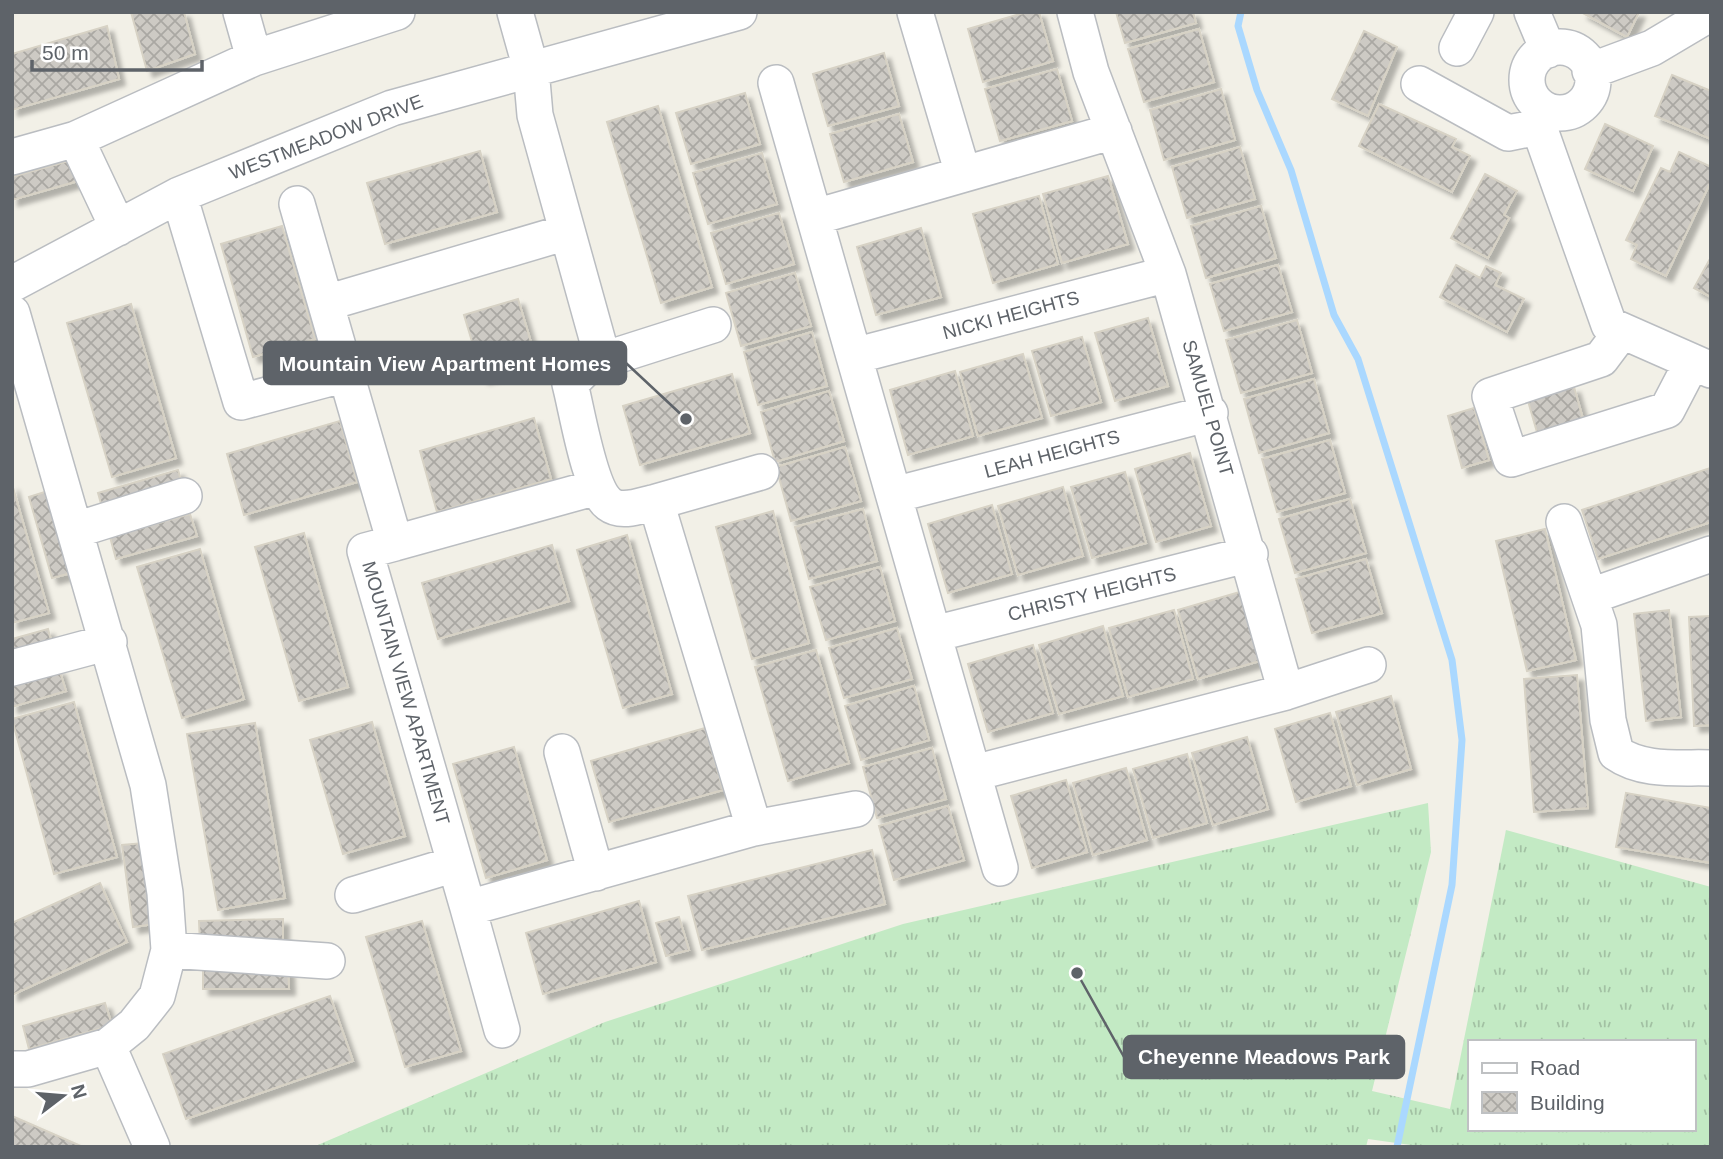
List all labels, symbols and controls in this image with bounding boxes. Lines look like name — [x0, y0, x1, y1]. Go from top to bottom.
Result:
scale bar — [32, 28, 201, 72]
text: 50 m — [42, 41, 89, 64]
street label: WESTMEADOW DRIVE — [226, 90, 426, 184]
street label: NICKI HEIGHTS — [940, 287, 1082, 343]
street label: SAMUEL POINT — [1179, 337, 1238, 479]
callout: Mountain View Apartment Homes — [264, 342, 626, 384]
text: Mountain View Apartment Homes — [279, 352, 611, 375]
street label: LEAH HEIGHTS — [982, 426, 1122, 482]
street label: MOUNTAIN VIEW APARTMENT — [358, 559, 454, 828]
street label: CHRISTY HEIGHTS — [1006, 563, 1178, 625]
callout: Cheyenne Meadows Park — [1124, 1036, 1404, 1078]
legend — [1468, 1040, 1695, 1131]
text: Cheyenne Meadows Park — [1138, 1045, 1390, 1068]
text: Road — [1530, 1056, 1580, 1079]
north arrow — [28, 1061, 98, 1131]
text: N — [67, 1082, 91, 1101]
text: Building — [1530, 1091, 1605, 1114]

